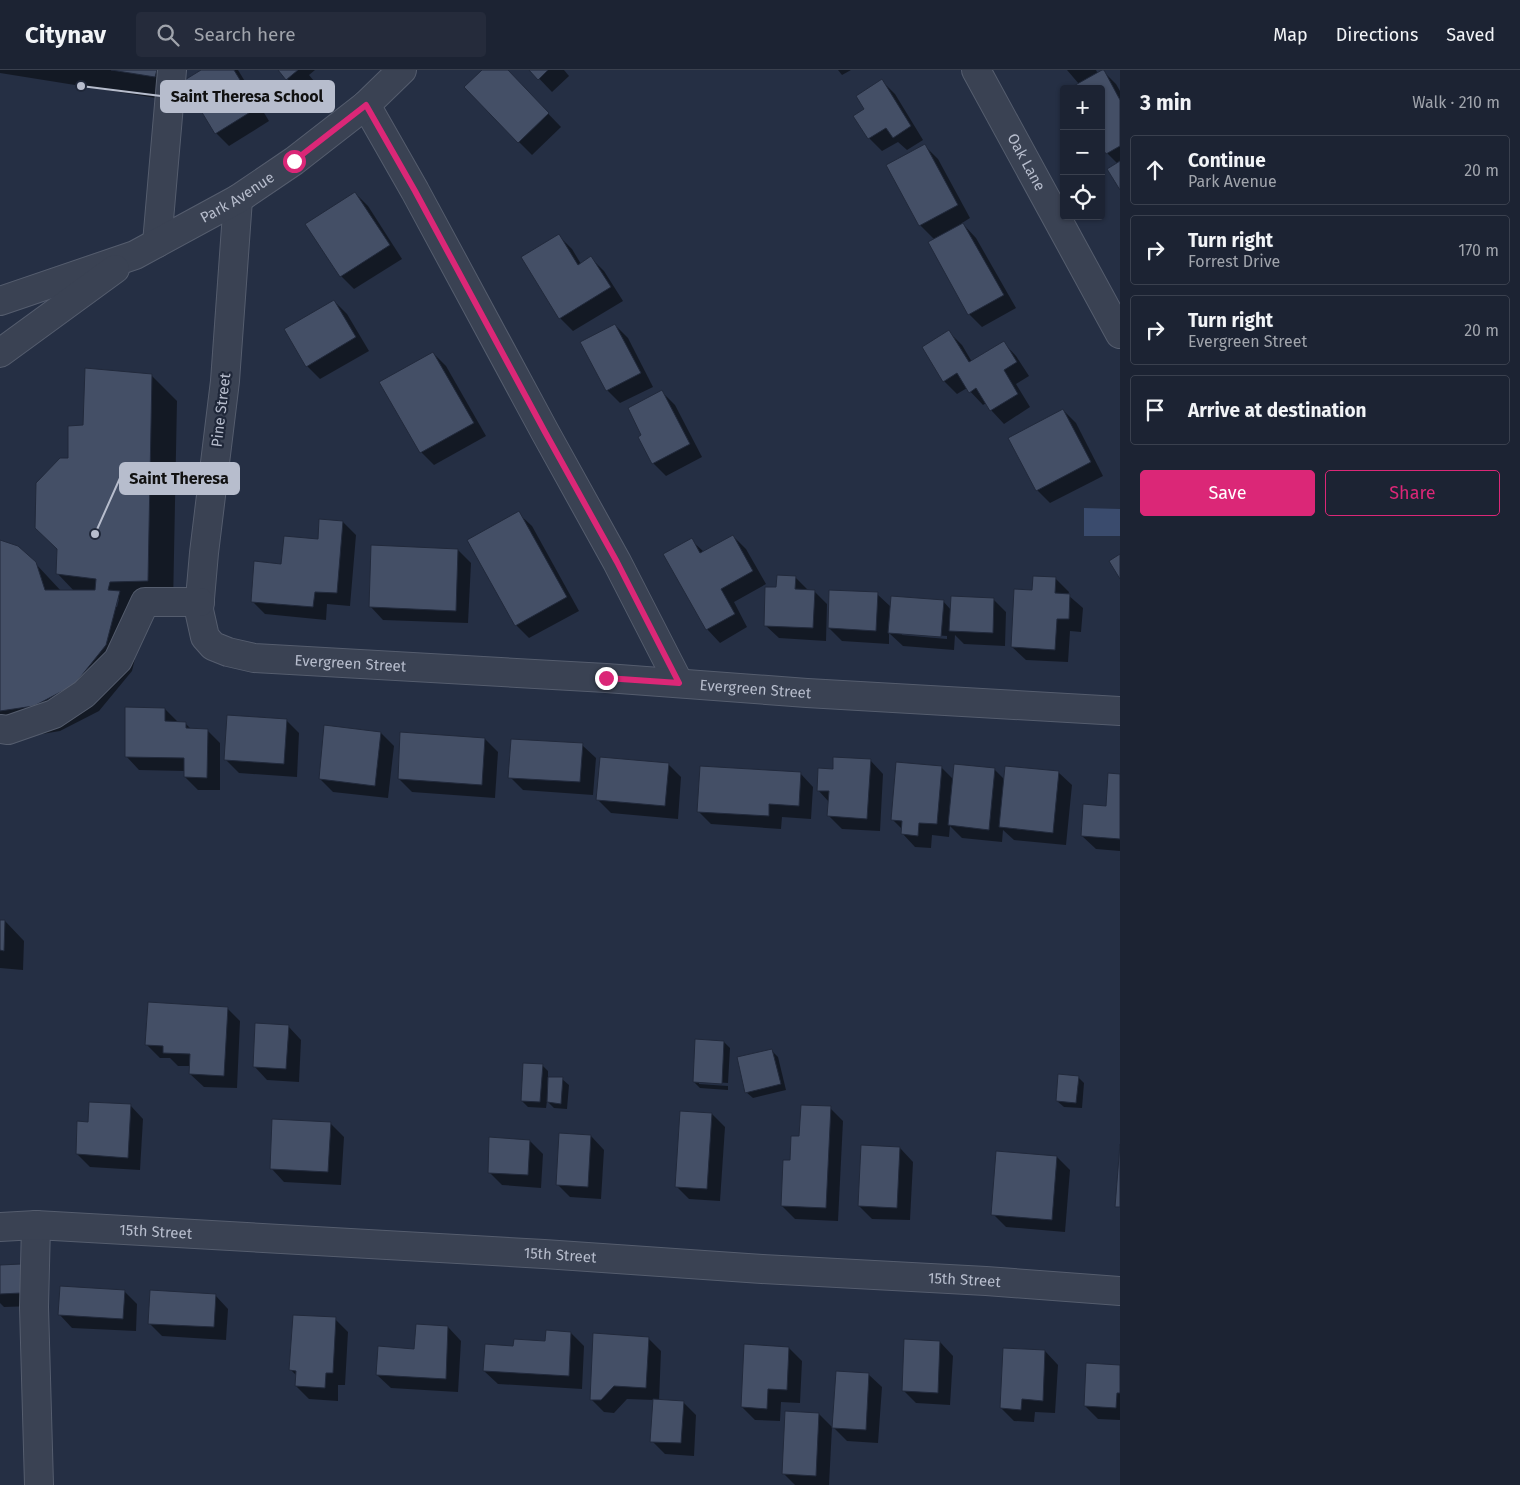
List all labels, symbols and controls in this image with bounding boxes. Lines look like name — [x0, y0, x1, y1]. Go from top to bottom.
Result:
search box — [136, 12, 486, 57]
text: Citynav — [25, 21, 106, 49]
icon: search — [154, 21, 182, 49]
text: Search here — [194, 23, 296, 46]
text: Map — [1273, 24, 1308, 46]
text: Directions — [1336, 24, 1418, 46]
text: Saved — [1446, 24, 1495, 46]
callout: Saint Theresa School — [161, 81, 334, 112]
map controls — [1060, 85, 1105, 220]
button: + — [1060, 85, 1105, 130]
text: Saint Theresa School — [171, 87, 324, 106]
text: 3 min — [1140, 90, 1192, 116]
text: Walk · 210 m — [1412, 93, 1500, 112]
street label: Oak Lane — [1003, 130, 1049, 194]
button: − — [1060, 130, 1105, 175]
text: Continue — [1188, 149, 1266, 172]
route start — [283, 150, 306, 173]
icon: ahead — [1141, 156, 1169, 184]
text: 20 m — [1464, 161, 1499, 180]
street label: Park Avenue — [197, 168, 278, 227]
text: Park Avenue — [1188, 172, 1277, 191]
button: locate — [1060, 175, 1105, 220]
text: Turn right — [1188, 229, 1273, 252]
icon: right — [1141, 236, 1169, 264]
text: 170 m — [1458, 241, 1499, 260]
text: Forrest Drive — [1188, 252, 1280, 271]
text: Turn right — [1188, 309, 1273, 332]
icon: right — [1141, 316, 1169, 344]
text: 20 m — [1464, 321, 1499, 340]
text: Evergreen Street — [1188, 332, 1307, 351]
street label: Pine Street — [208, 371, 235, 448]
icon: arrive — [1141, 396, 1169, 424]
text: Arrive at destination — [1188, 399, 1367, 422]
callout: Saint Theresa — [120, 463, 239, 494]
text: Saint Theresa — [129, 469, 229, 488]
button: Save — [1140, 470, 1315, 516]
button: Share — [1325, 470, 1500, 516]
street label: Evergreen Street — [294, 651, 407, 676]
route end — [595, 667, 618, 690]
street label: Evergreen Street — [699, 676, 812, 702]
street label: 15th Street — [119, 1221, 193, 1243]
street label: 15th Street — [523, 1244, 598, 1267]
street label: 15th Street — [927, 1269, 1002, 1291]

